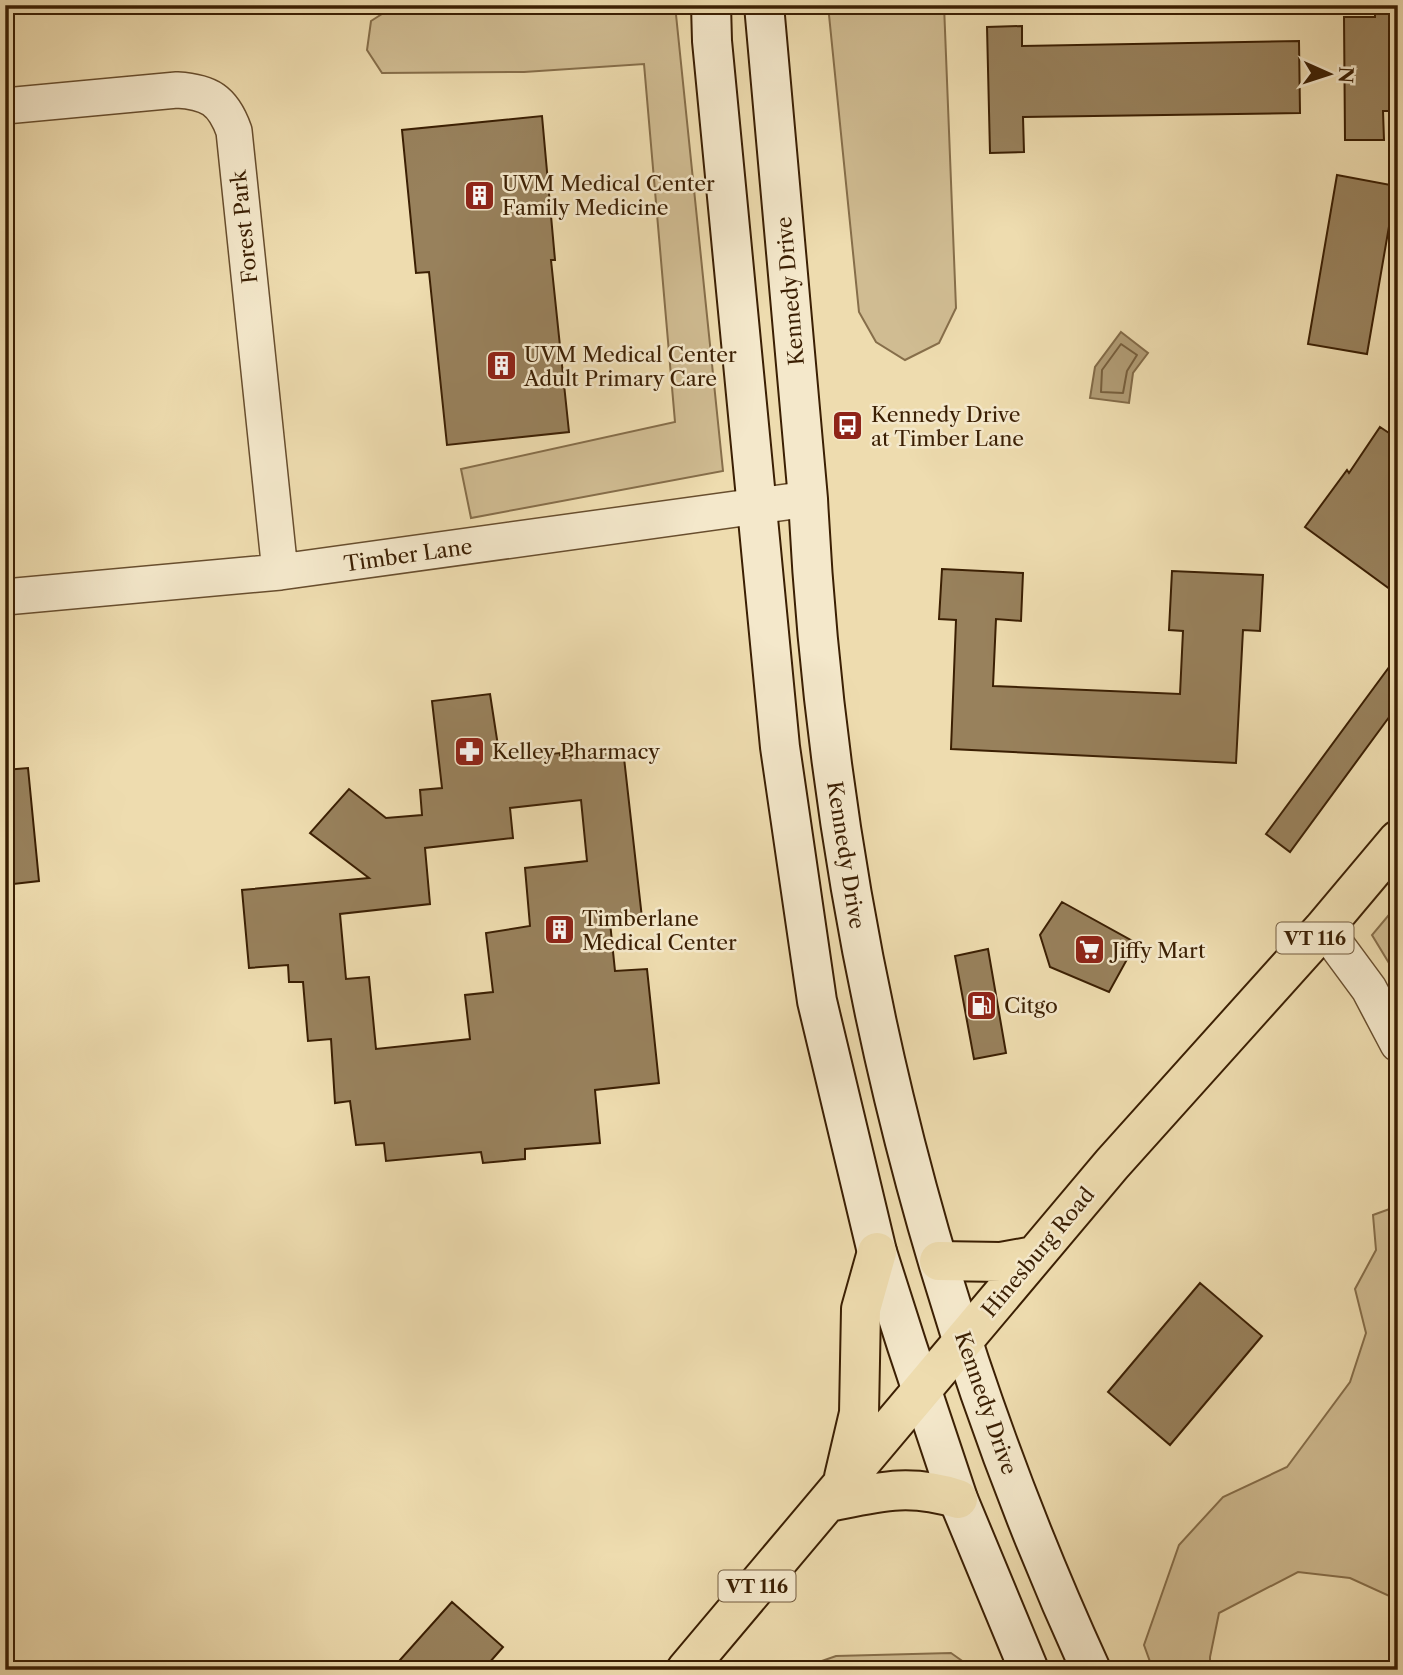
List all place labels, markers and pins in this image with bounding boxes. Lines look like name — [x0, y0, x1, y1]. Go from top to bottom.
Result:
place label: UVM Medical Center Family Medicine — [502, 171, 715, 220]
building icon: UVM Medical Center Family Medicine — [462, 178, 496, 212]
place label: UVM Medical Center Adult Primary Care — [523, 342, 737, 391]
building icon: UVM Medical Center Adult Primary Care — [484, 349, 518, 383]
place label: Kennedy Drive at Timber Lane — [871, 402, 1024, 451]
bus stop icon: Kennedy Drive at Timber Lane — [831, 409, 865, 443]
pharmacy icon: Kelley Pharmacy — [452, 734, 486, 768]
place label: Kelley Pharmacy — [492, 739, 660, 764]
place label: Timberlane Medical Center — [582, 906, 737, 955]
building icon: Timberlane Medical Center — [542, 913, 576, 947]
supermarket icon: Jiffy Mart — [1072, 933, 1106, 967]
place label: Jiffy Mart — [1109, 938, 1206, 963]
fuel station icon: Citgo — [964, 988, 998, 1022]
place label: Citgo — [1004, 993, 1058, 1018]

